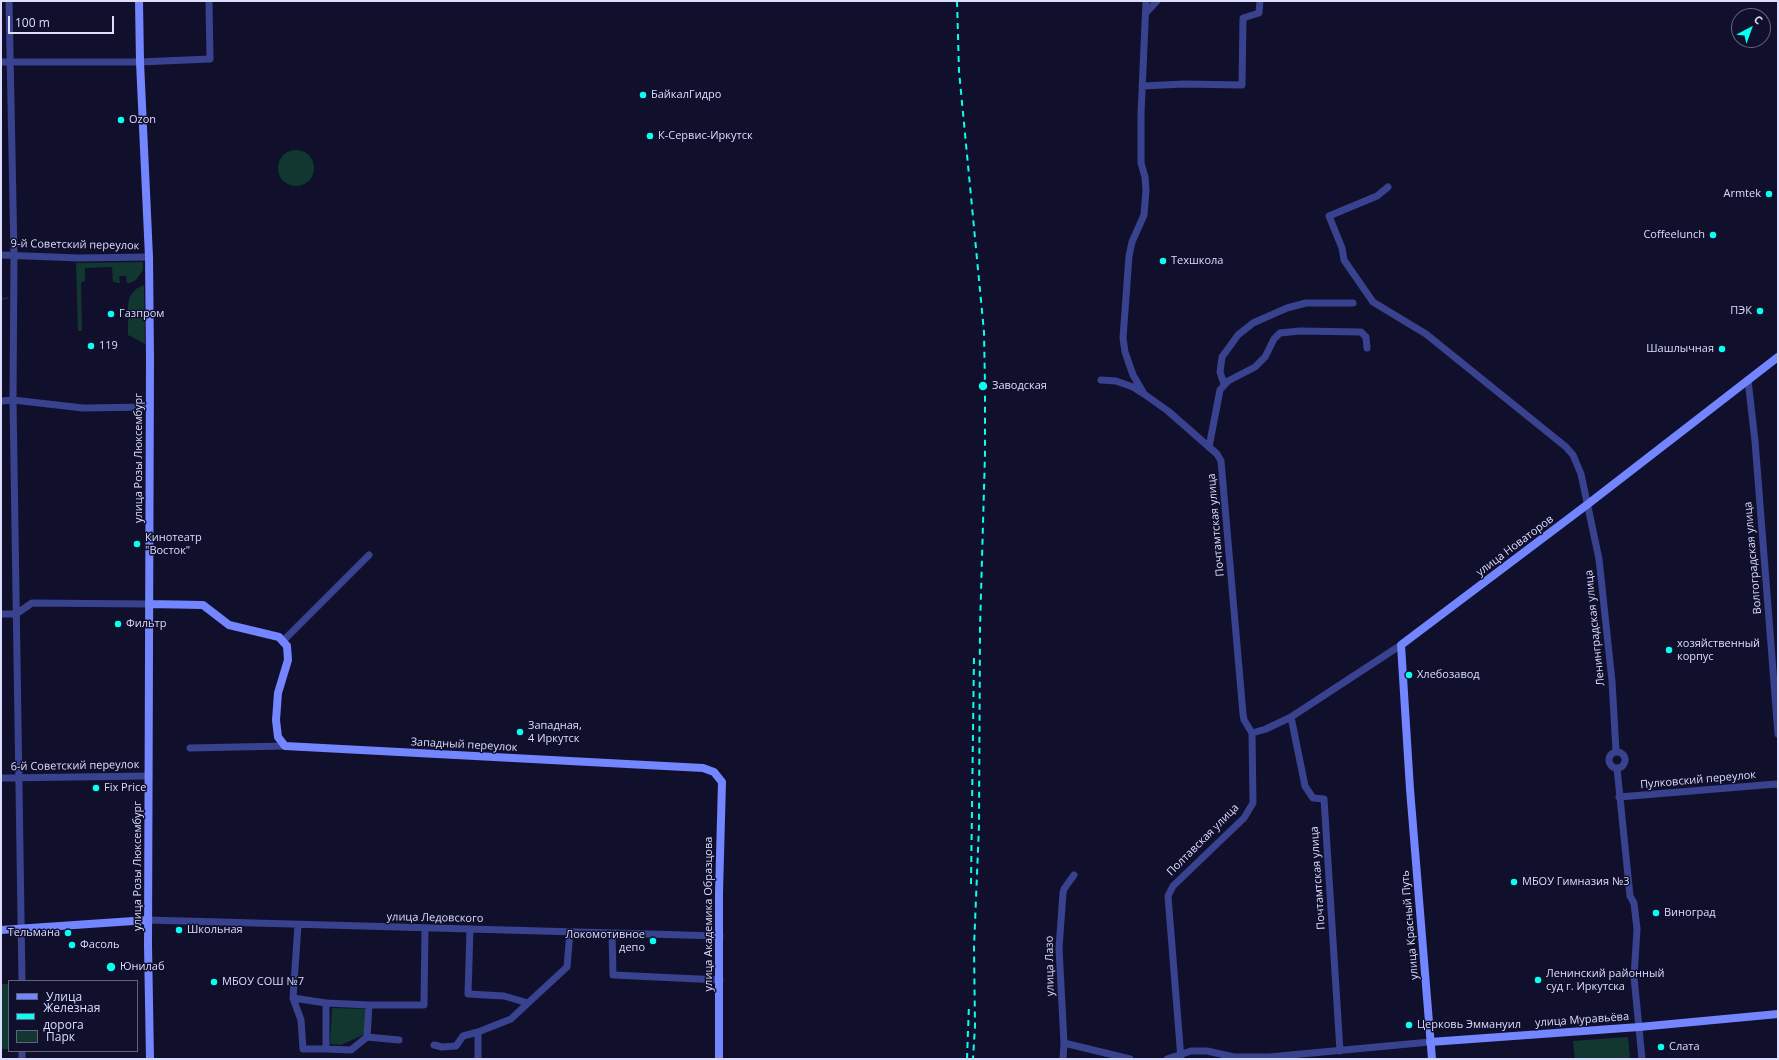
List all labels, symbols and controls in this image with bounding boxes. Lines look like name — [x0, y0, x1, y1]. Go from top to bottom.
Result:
scale bar — [10, 8, 116, 34]
north arrow — [1731, 8, 1771, 48]
text: С — [1751, 11, 1766, 27]
text: 100 m — [15, 14, 50, 31]
place label: БайкалГидро — [651, 88, 721, 102]
marker: БайкалГидро — [638, 90, 648, 100]
place label: Ozon — [129, 113, 156, 127]
marker: Ozon — [116, 115, 126, 125]
place label: К-Сервис-Иркутск — [658, 129, 753, 143]
marker: К-Сервис-Иркутск — [645, 131, 655, 141]
place label: Armtek — [1723, 187, 1761, 201]
marker: Armtek — [1764, 189, 1774, 199]
place label: Coffeelunch — [1643, 228, 1705, 242]
marker: Coffeelunch — [1708, 230, 1718, 240]
street label: 9-й Советский переулок — [11, 237, 139, 253]
place label: Техшкола — [1171, 254, 1223, 268]
marker: Техшкола — [1158, 256, 1168, 266]
place label: ПЭК — [1730, 304, 1752, 318]
marker: ПЭК — [1755, 306, 1765, 316]
place label: Газпром — [119, 307, 164, 321]
marker: Газпром — [106, 309, 116, 319]
place label: 119 — [99, 339, 118, 353]
marker: 119 — [86, 341, 96, 351]
place label: Шашлычная — [1646, 342, 1714, 356]
marker: Шашлычная — [1717, 344, 1727, 354]
place label: Заводская — [992, 379, 1047, 393]
marker: Заводская — [977, 380, 989, 392]
street label: улица Розы Люксембург — [132, 393, 146, 523]
street label: Почтамтская улица — [1205, 473, 1227, 577]
street label: Волгоградская улица — [1741, 501, 1765, 615]
street label: улица Новаторов — [1474, 513, 1556, 579]
place label: Кинотеатр "Восток" — [145, 531, 202, 557]
marker: Кинотеатр "Восток" — [132, 539, 142, 549]
street label: Ленинградская улица — [1582, 569, 1608, 687]
place label: Фильтр — [126, 617, 166, 631]
marker: Фильтр — [113, 619, 123, 629]
place label: хозяйственный корпус — [1677, 637, 1760, 663]
marker: хозяйственный корпус — [1664, 645, 1674, 655]
place label: Хлебозавод — [1417, 668, 1480, 682]
marker: Хлебозавод — [1404, 670, 1414, 680]
place label: Западная, 4 Иркутск — [528, 719, 582, 745]
marker: Западная, 4 Иркутск — [515, 727, 525, 737]
street label: Западный переулок — [410, 736, 518, 754]
street label: 6-й Советский переулок — [11, 758, 139, 774]
street label: Пулковский переулок — [1640, 768, 1756, 792]
place label: Fix Price — [104, 781, 146, 795]
marker: Fix Price — [91, 783, 101, 793]
street label: улица Розы Люксембург — [131, 801, 145, 931]
street label: Полтавская улица — [1164, 801, 1242, 879]
street label: Почтамтская улица — [1308, 826, 1328, 930]
street label: улица Академика Образцова — [702, 837, 716, 991]
street label: улица Красный Путь — [1399, 870, 1421, 980]
place label: МБОУ Гимназия №3 — [1522, 875, 1629, 889]
marker: МБОУ Гимназия №3 — [1509, 877, 1519, 887]
place label: Виноград — [1664, 906, 1716, 920]
marker: Виноград — [1651, 908, 1661, 918]
street label: улица Ледовского — [387, 911, 483, 925]
place label: Школьная — [187, 923, 243, 937]
marker: Школьная — [174, 925, 184, 935]
place label: Тельмана — [8, 926, 60, 940]
marker: Тельмана — [63, 928, 73, 938]
place label: Локомотивное депо — [565, 928, 645, 954]
marker: Локомотивное депо — [648, 936, 658, 946]
street label: улица Лазо — [1043, 936, 1057, 996]
place label: Фасоль — [80, 938, 120, 952]
marker: Фасоль — [67, 940, 77, 950]
place label: Юнилаб — [120, 960, 164, 974]
marker: Юнилаб — [105, 961, 117, 973]
place label: Ленинский районный суд г. Иркутска — [1546, 967, 1664, 993]
place label: МБОУ СОШ №7 — [222, 975, 304, 989]
marker: Ленинский районный суд г. Иркутска — [1533, 975, 1543, 985]
marker: МБОУ СОШ №7 — [209, 977, 219, 987]
legend — [8, 980, 138, 1052]
text: Улица — [46, 988, 82, 1005]
text: Железная дорога — [43, 999, 100, 1033]
street label: улица Муравьёва — [1534, 1010, 1630, 1030]
place label: Церковь Эммануил — [1417, 1018, 1521, 1032]
marker: Церковь Эммануил — [1404, 1020, 1414, 1030]
text: Парк — [46, 1028, 75, 1045]
place label: Слата — [1669, 1040, 1700, 1054]
marker: Слата — [1656, 1042, 1666, 1052]

